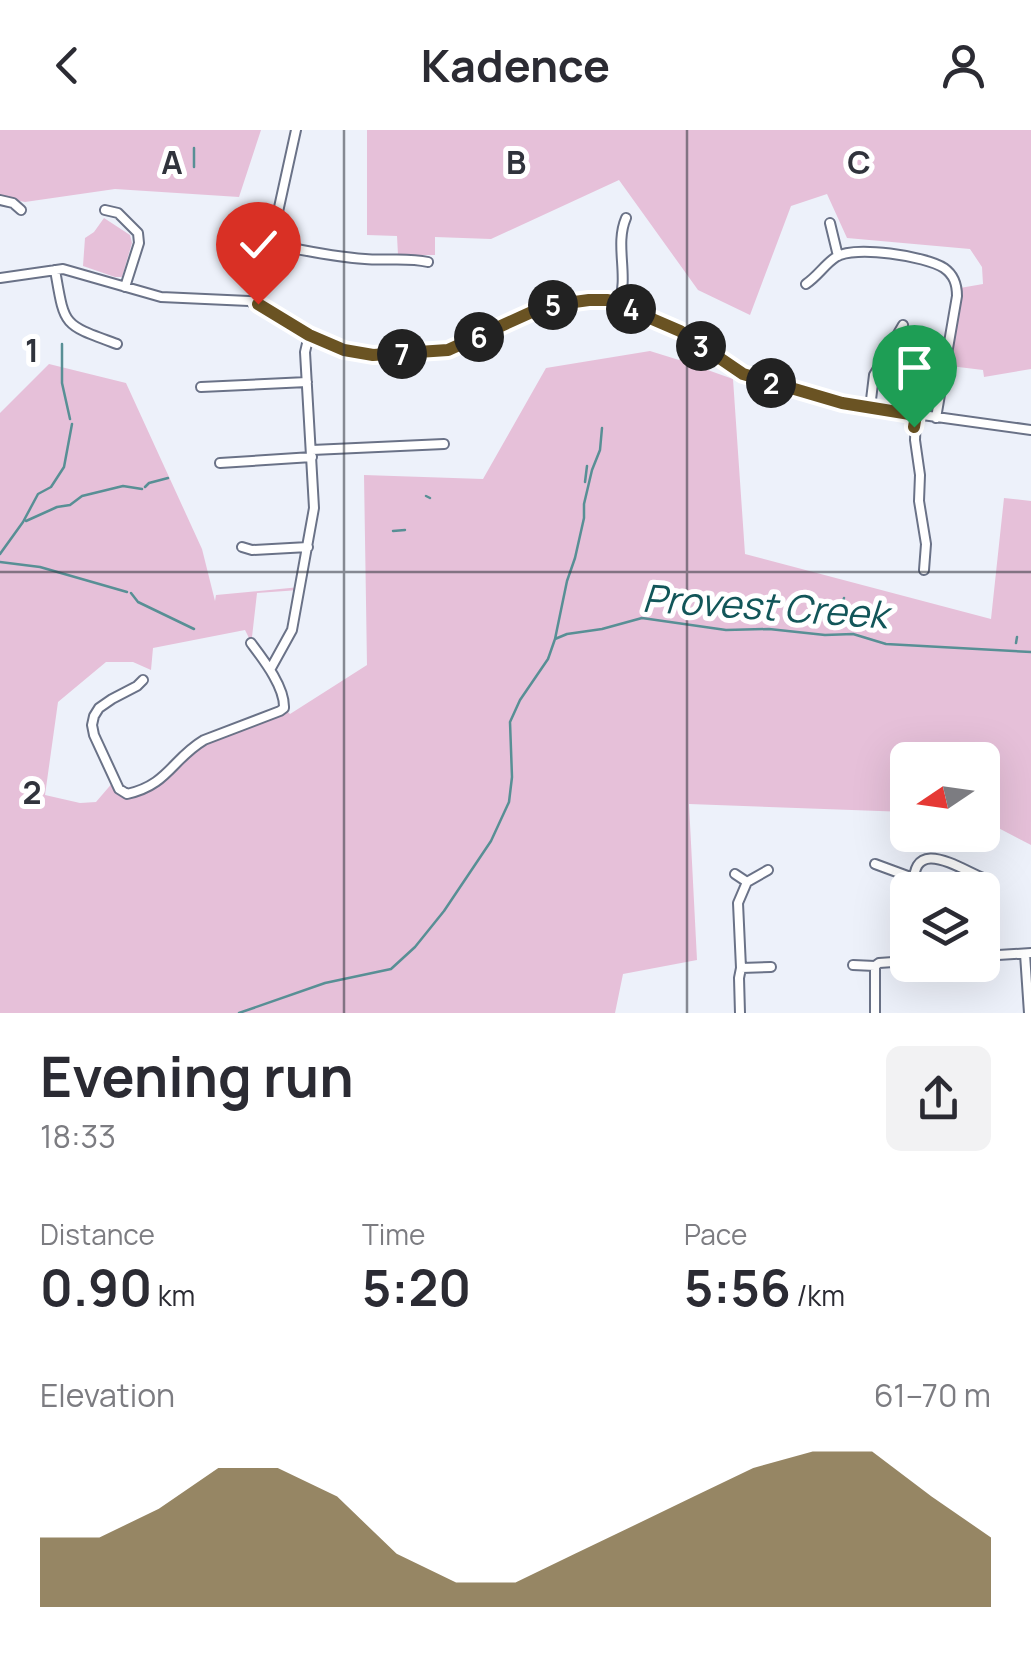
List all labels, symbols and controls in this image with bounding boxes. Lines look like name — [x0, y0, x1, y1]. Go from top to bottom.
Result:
text: Kadence — [421, 34, 610, 96]
icon: back — [40, 38, 95, 93]
icon: person — [936, 38, 991, 93]
text: A — [161, 140, 183, 184]
text: B — [506, 140, 526, 184]
text: C — [847, 140, 871, 184]
pin — [216, 202, 301, 305]
icon: check — [231, 217, 286, 272]
pin: 5 — [528, 280, 578, 330]
pin: 4 — [606, 284, 656, 334]
text: 5 — [545, 286, 561, 324]
text: 4 — [622, 290, 640, 328]
pin: 6 — [454, 312, 504, 362]
text: 6 — [470, 318, 488, 356]
pin: 3 — [676, 321, 726, 371]
pin — [872, 325, 957, 428]
text: 3 — [693, 327, 709, 365]
text: 1 — [25, 328, 39, 372]
pin: 7 — [377, 329, 427, 379]
text: 7 — [395, 335, 409, 373]
icon: arrive — [887, 340, 942, 395]
pin: 2 — [746, 358, 796, 408]
text: 2 — [763, 364, 779, 402]
water label: Provest Creek — [641, 571, 894, 640]
north arrow — [890, 742, 1000, 852]
map controls — [890, 742, 1000, 982]
text: 2 — [22, 770, 42, 814]
button: layers — [890, 872, 1000, 982]
text: Evening run — [40, 1038, 354, 1114]
button: share — [886, 1046, 991, 1151]
text: 18:33 — [40, 1114, 116, 1158]
text: Distance — [40, 1215, 155, 1253]
text: Time — [362, 1215, 425, 1253]
text: Pace — [684, 1215, 747, 1253]
text: 0.90 — [40, 1253, 152, 1321]
text: 5:20 — [362, 1253, 471, 1321]
text: 5:56 — [684, 1253, 791, 1321]
text: km — [152, 1276, 195, 1314]
text: /km — [791, 1276, 845, 1314]
text: Elevation — [40, 1373, 175, 1417]
text: 61–70 m — [874, 1373, 991, 1417]

